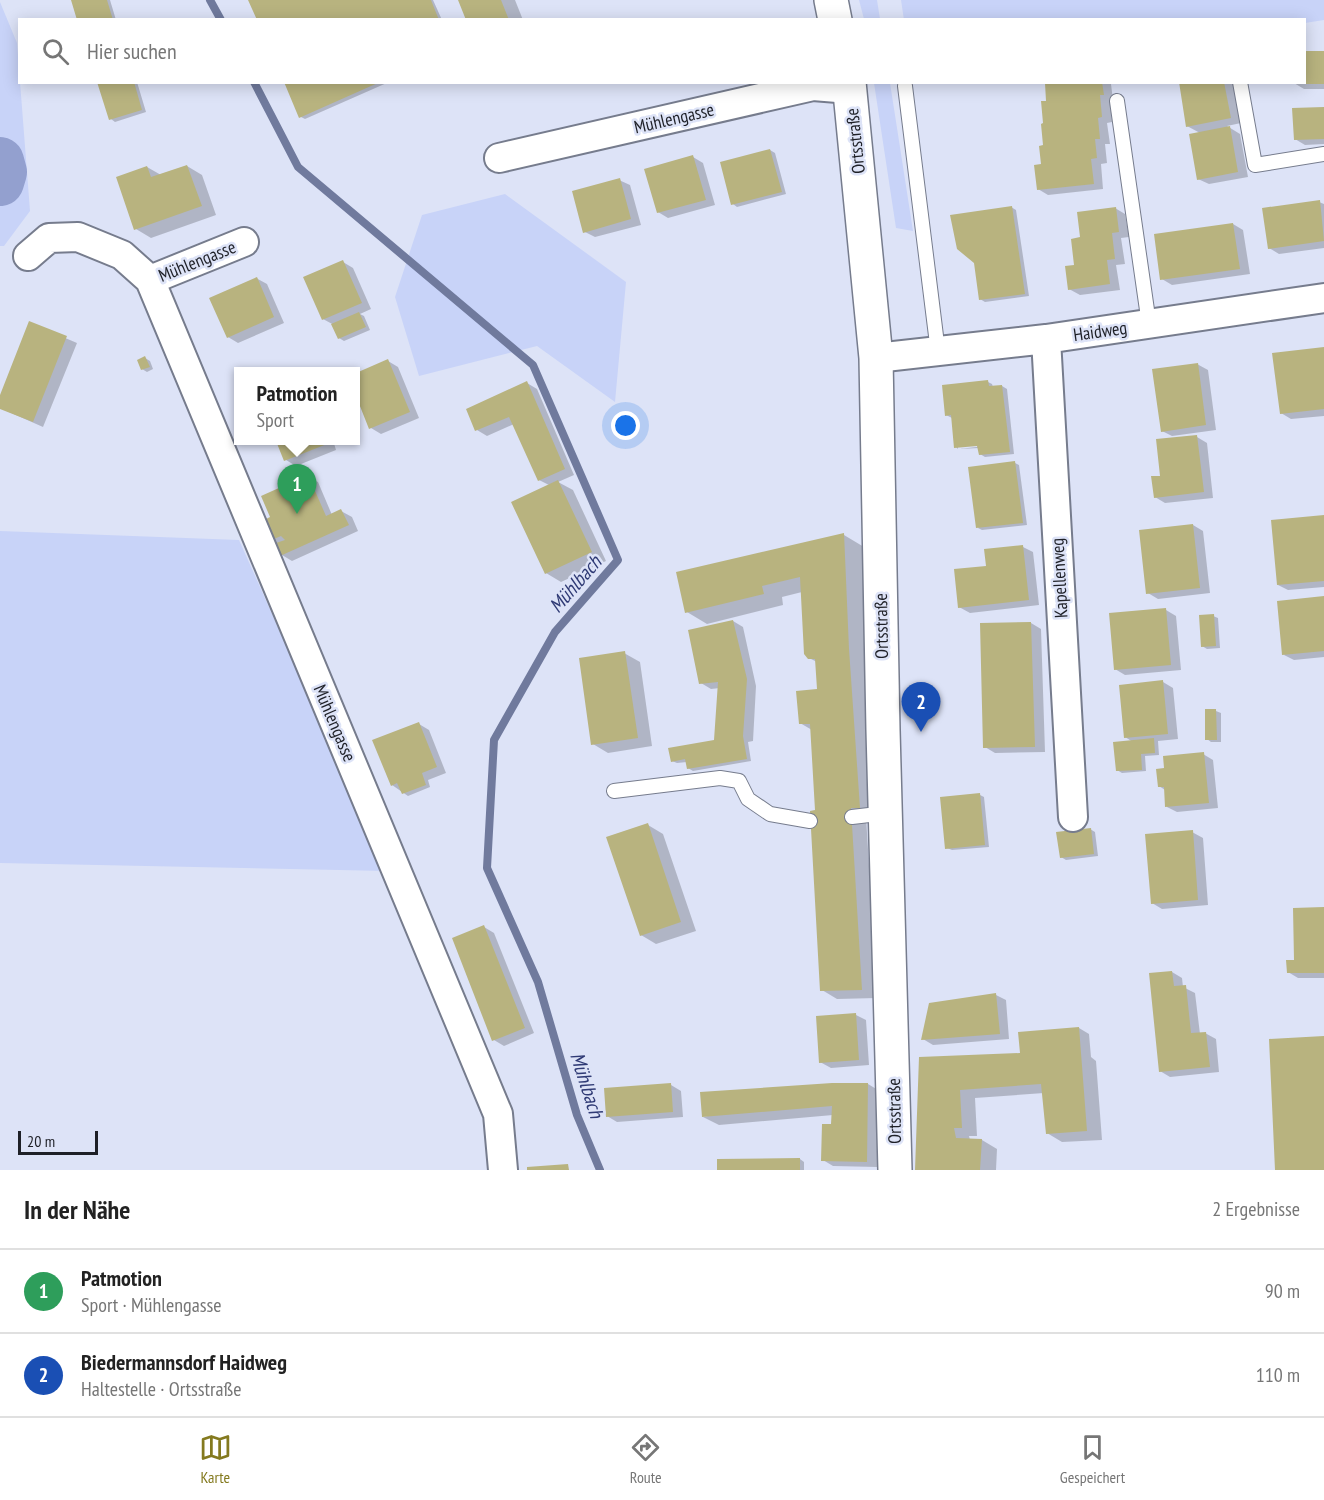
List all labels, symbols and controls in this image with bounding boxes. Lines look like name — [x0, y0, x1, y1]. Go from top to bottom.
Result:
search box — [18, 18, 1306, 84]
icon: search — [39, 35, 72, 68]
text: Hier suchen — [87, 37, 177, 65]
street label: Mühlengasse — [632, 98, 716, 138]
street label: Ortsstraße — [840, 107, 870, 175]
street label: Mühlengasse — [155, 235, 239, 287]
street label: Haidweg — [1072, 316, 1128, 346]
popup — [234, 367, 360, 445]
text: Patmotion — [257, 379, 337, 407]
text: Sport — [257, 407, 294, 433]
your location — [611, 411, 640, 440]
pin: 1 — [278, 464, 316, 514]
street label: Kapellenweg — [1045, 537, 1073, 619]
water label: Mühlbach — [543, 549, 608, 618]
street label: Ortsstraße — [869, 593, 893, 659]
street label: Mühlengasse — [309, 681, 361, 765]
pin: 2 — [902, 682, 940, 732]
water label: Mühlbach — [564, 1049, 610, 1122]
street label: Ortsstraße — [882, 1078, 906, 1144]
scale bar — [18, 1128, 98, 1156]
text: 20 m — [27, 1131, 55, 1151]
text: In der Nähe — [24, 1193, 130, 1226]
text: 2 Ergebnisse — [1212, 1196, 1300, 1222]
text: Patmotion — [81, 1264, 162, 1292]
text: 1 — [39, 1278, 48, 1304]
text: 90 m — [1265, 1278, 1300, 1304]
text: Sport · Mühlengasse — [81, 1292, 221, 1318]
text: Biedermannsdorf Haidweg — [81, 1348, 287, 1376]
text: 2 — [39, 1362, 48, 1388]
text: 110 m — [1256, 1362, 1300, 1388]
text: Haltestelle · Ortsstraße — [81, 1376, 242, 1402]
tab: Karte — [199, 1431, 232, 1487]
tab: Route — [629, 1431, 662, 1487]
tab: Gespeichert — [1060, 1431, 1125, 1487]

